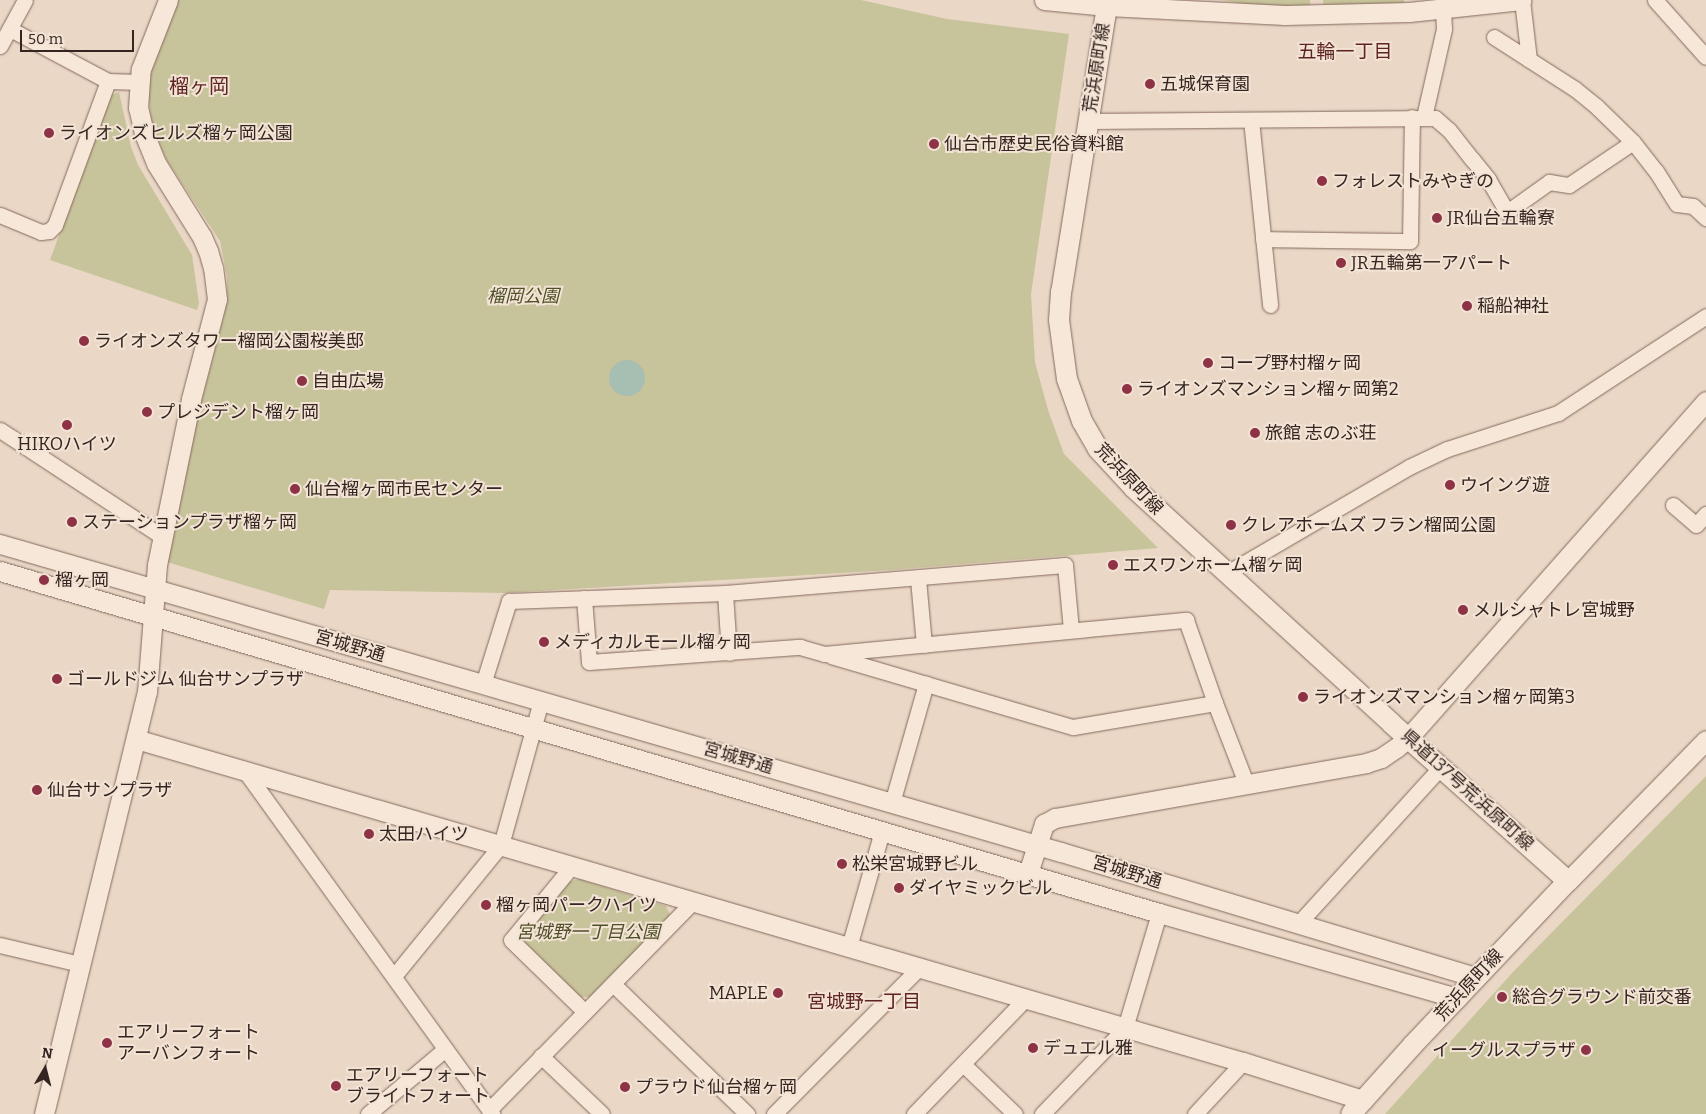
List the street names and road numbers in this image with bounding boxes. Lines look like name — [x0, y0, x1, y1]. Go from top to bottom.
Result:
street label: 荒浜原町線 — [1079, 22, 1115, 114]
street label: 荒浜原町線 — [1090, 439, 1168, 519]
street label: 宮城野通 — [312, 626, 388, 666]
street label: 県道137号荒浜原町線 — [1396, 725, 1538, 855]
street label: 宮城野通 — [700, 738, 776, 778]
street label: 宮城野通 — [1089, 851, 1165, 893]
street label: 荒浜原町線 — [1430, 945, 1508, 1025]

